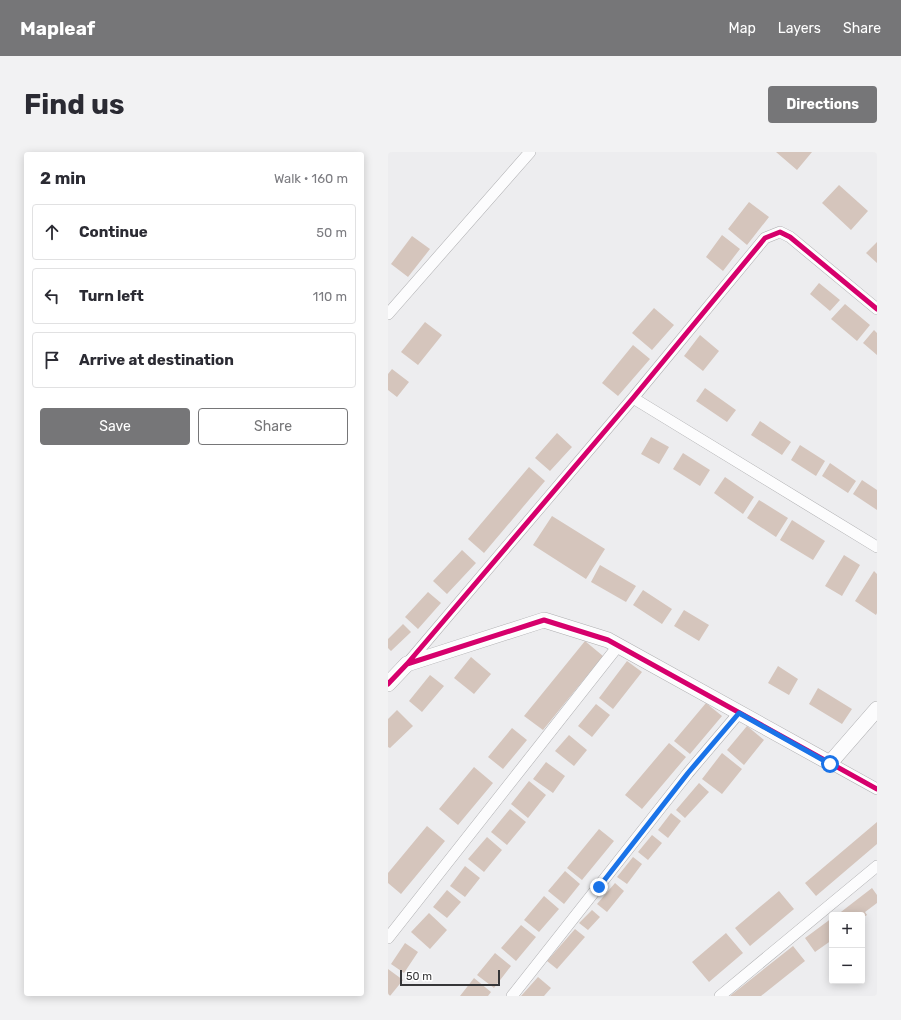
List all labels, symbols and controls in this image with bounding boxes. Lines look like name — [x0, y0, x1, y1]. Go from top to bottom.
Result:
text: Mapleaf — [20, 17, 95, 40]
text: Map — [729, 20, 756, 37]
text: Layers — [778, 20, 821, 37]
text: Share — [843, 20, 881, 37]
button: Directions — [768, 86, 877, 123]
text: Find us — [24, 88, 124, 121]
text: 2 min — [40, 168, 86, 188]
text: Walk · 160 m — [274, 171, 348, 186]
icon: ahead — [41, 221, 63, 243]
text: Continue — [79, 223, 148, 241]
text: 50 m — [316, 225, 347, 240]
icon: left — [41, 285, 63, 307]
text: Turn left — [79, 287, 144, 305]
text: 110 m — [313, 289, 347, 304]
icon: arrive — [41, 349, 63, 371]
text: Arrive at destination — [79, 351, 234, 369]
button: Save — [40, 408, 190, 445]
button: Share — [198, 408, 348, 445]
route start — [821, 755, 839, 773]
route end — [590, 878, 608, 896]
map controls — [829, 912, 865, 984]
button: + — [829, 912, 865, 948]
button: − — [829, 948, 865, 984]
scale bar — [400, 968, 500, 987]
text: 50 m — [406, 970, 432, 983]

